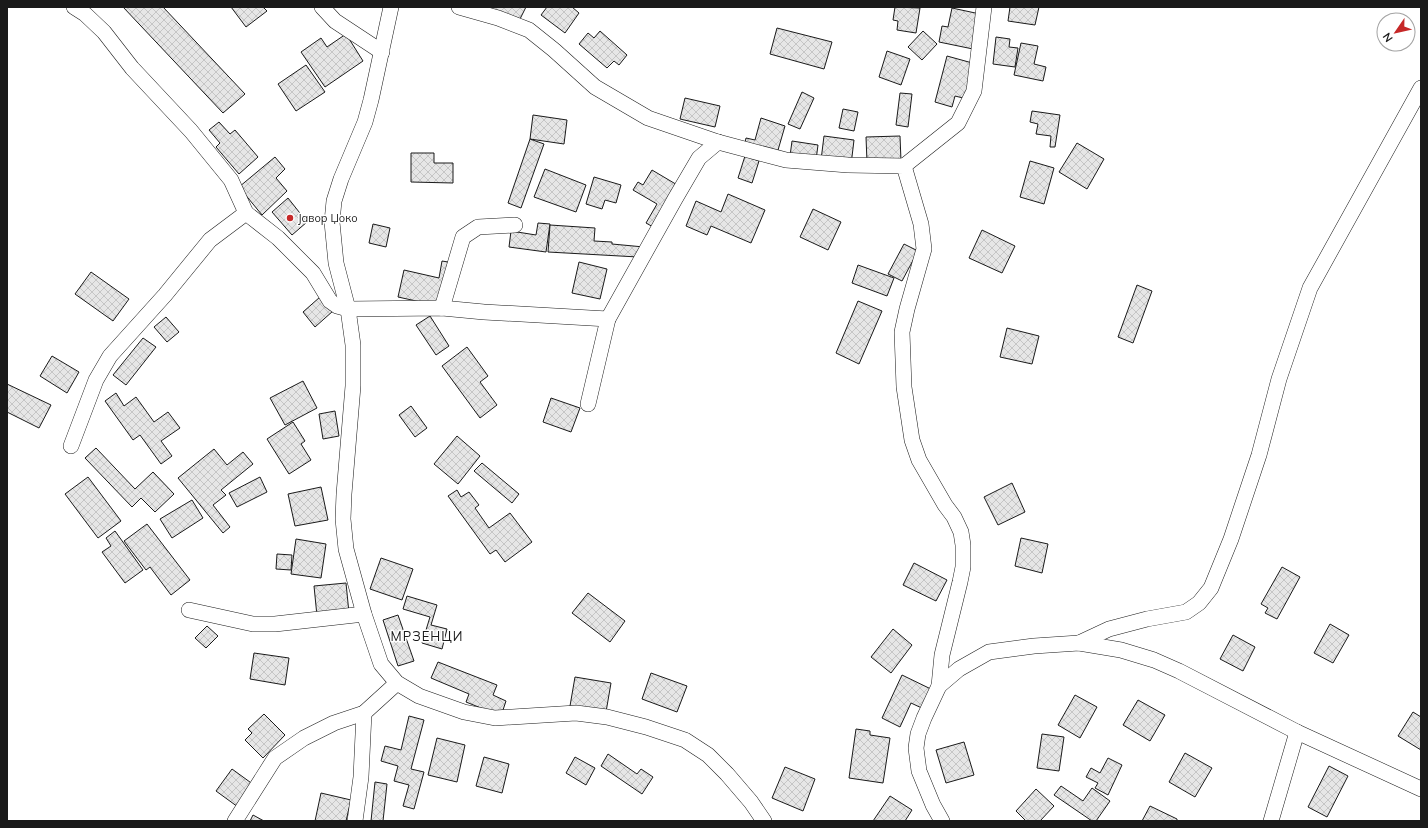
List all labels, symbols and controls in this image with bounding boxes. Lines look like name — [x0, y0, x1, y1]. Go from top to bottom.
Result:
north arrow — [1376, 12, 1416, 52]
text: N — [1380, 30, 1396, 45]
place label: Јавор Џоко — [298, 211, 358, 225]
marker: Јавор Џоко — [285, 213, 295, 223]
district label: МРЗЕНЦИ — [391, 628, 463, 644]

